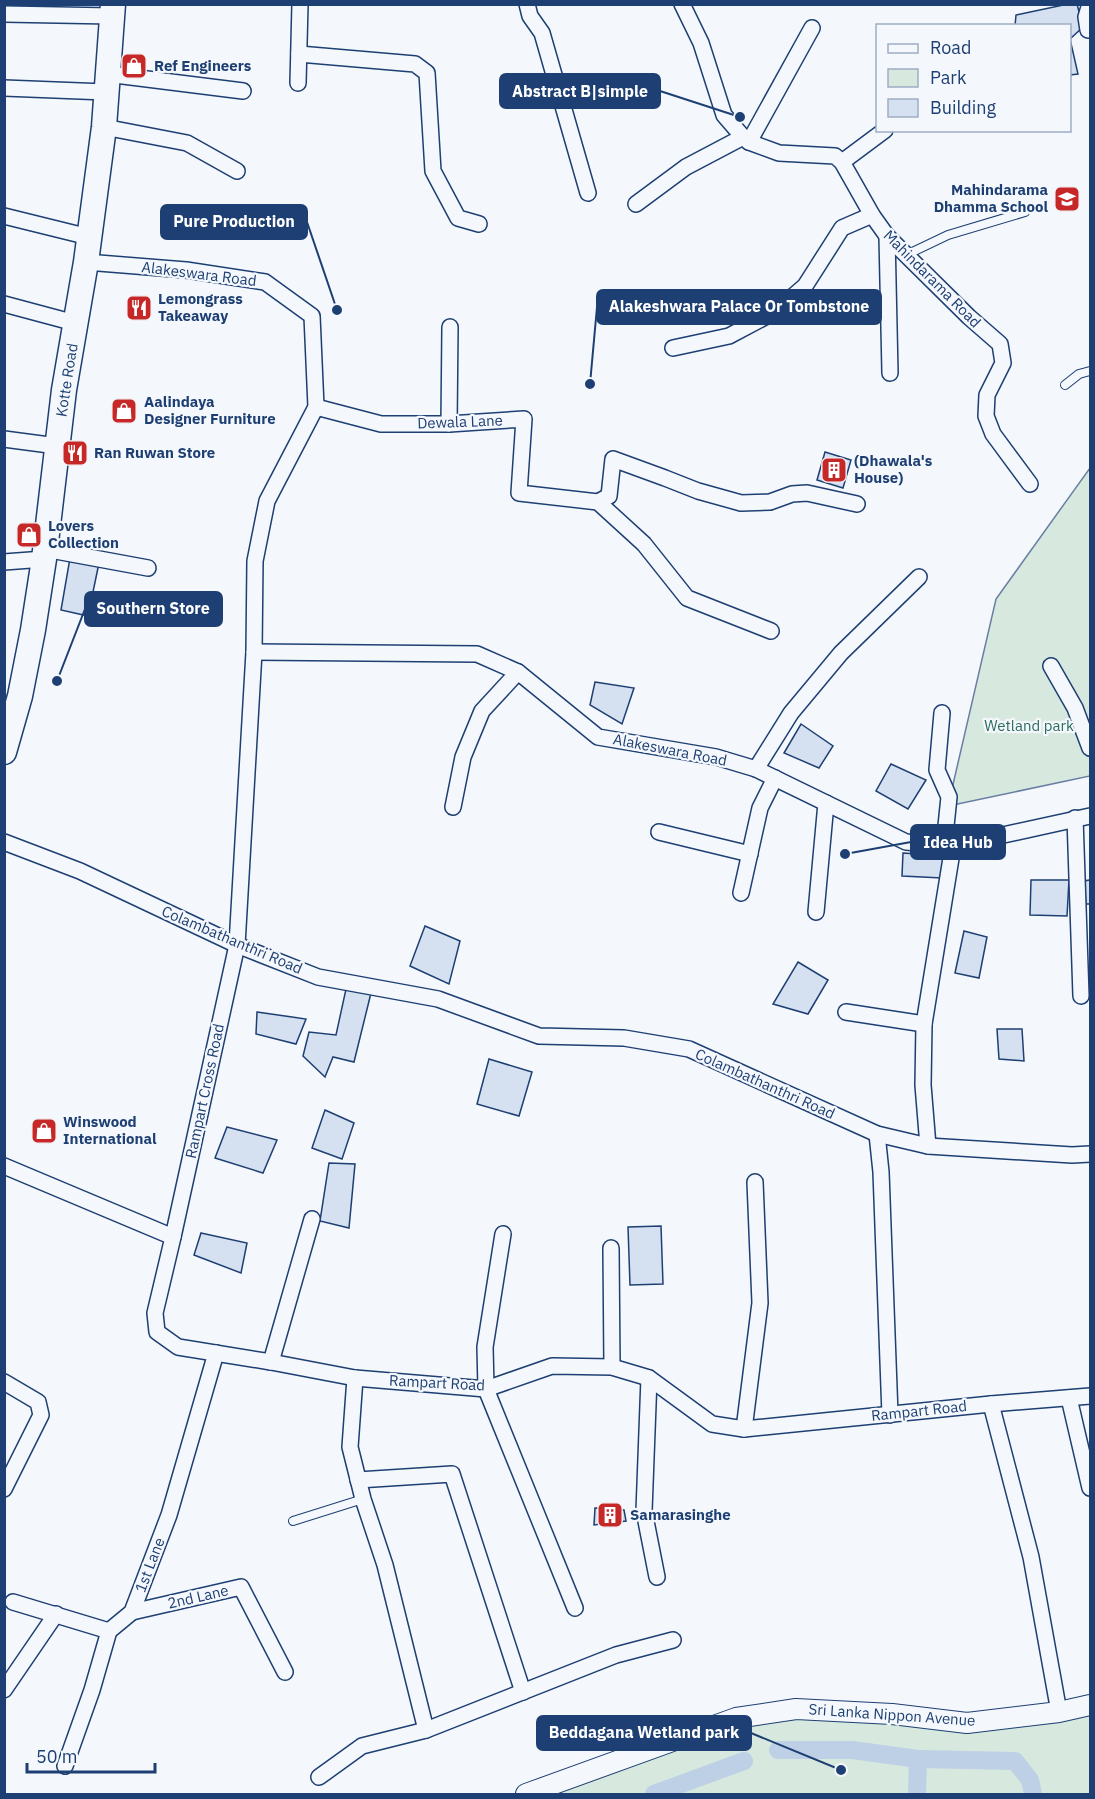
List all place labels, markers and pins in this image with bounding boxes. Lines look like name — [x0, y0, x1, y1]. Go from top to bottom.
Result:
shop icon: Ref Engineers — [119, 51, 149, 81]
place label: Ref Engineers — [154, 56, 252, 75]
callout: Abstract B|simple — [500, 74, 660, 108]
place label: Mahindarama Dhamma School — [934, 180, 1048, 216]
school or university icon: Mahindarama Dhamma School — [1052, 184, 1082, 214]
callout: Pure Production — [161, 205, 307, 239]
place label: Lemongrass Takeaway — [158, 289, 243, 325]
callout: Alakeshwara Palace Or Tombstone — [597, 290, 881, 324]
restaurant icon: Lemongrass Takeaway — [124, 293, 154, 323]
place label: Aalindaya Designer Furniture — [144, 392, 276, 428]
shop icon: Aalindaya Designer Furniture — [109, 396, 139, 426]
restaurant icon: Ran Ruwan Store — [60, 438, 90, 468]
place label: Ran Ruwan Store — [94, 443, 215, 462]
place label: (Dhawala's House) — [854, 451, 933, 487]
building icon: (Dhawala's House) — [819, 455, 849, 485]
place label: Lovers Collection — [48, 516, 119, 552]
shop icon: Lovers Collection — [14, 520, 44, 550]
callout: Southern Store — [85, 592, 222, 626]
callout: Idea Hub — [911, 825, 1005, 859]
place label: Winswood International — [63, 1112, 157, 1148]
shop icon: Winswood International — [29, 1116, 59, 1146]
building icon: Samarasinghe — [595, 1500, 625, 1530]
place label: Samarasinghe — [630, 1505, 731, 1524]
callout: Beddagana Wetland park — [537, 1716, 751, 1750]

